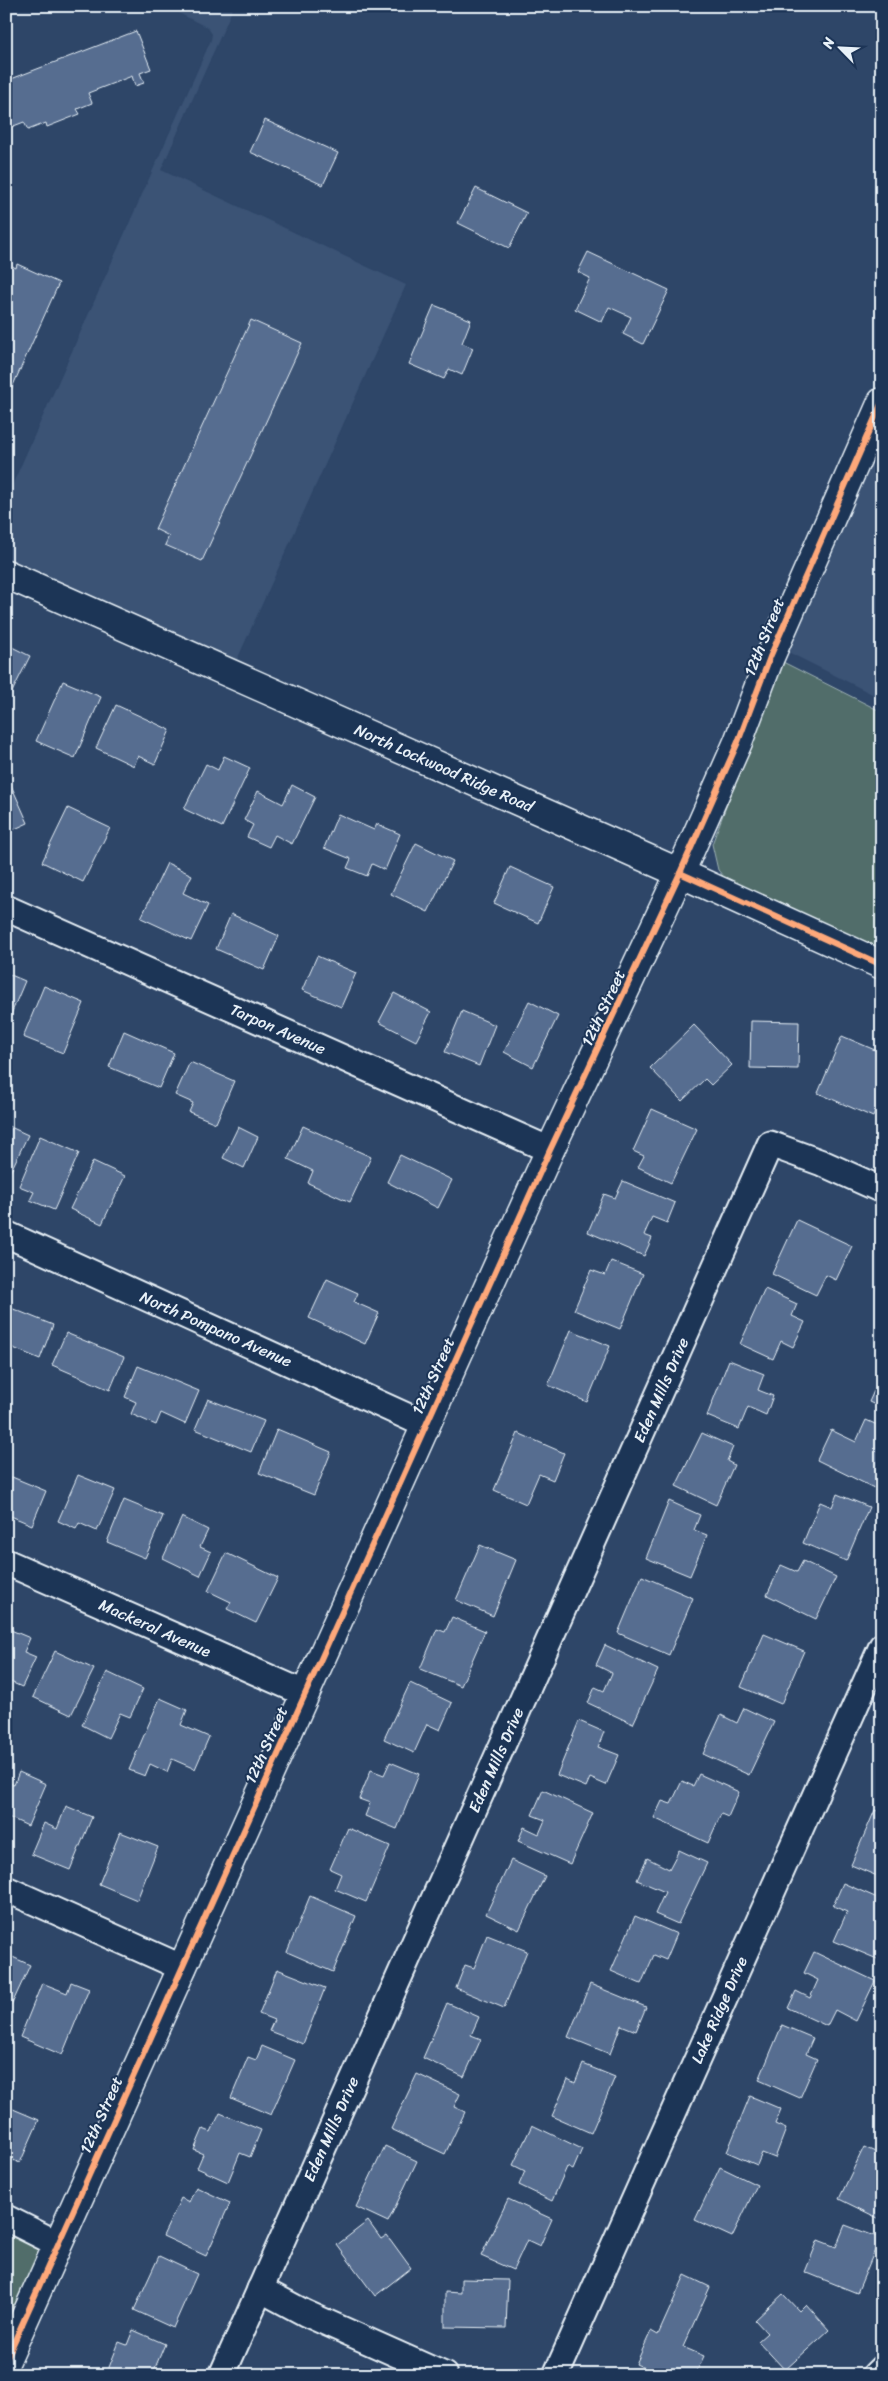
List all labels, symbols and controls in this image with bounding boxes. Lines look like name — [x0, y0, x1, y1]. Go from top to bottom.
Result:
north arrow — [816, 22, 866, 72]
text: N — [815, 33, 842, 53]
street label: 12th Street — [735, 593, 793, 681]
street label: North Lockwood Ridge Road — [350, 715, 540, 821]
street label: 12th Street — [573, 965, 633, 1051]
street label: Tarpon Avenue — [225, 995, 331, 1063]
street label: North Pompano Avenue — [135, 1282, 297, 1376]
street label: 12th Street — [403, 1333, 463, 1419]
street label: Eden Mills Drive — [625, 1333, 697, 1447]
street label: Mackeral Avenue — [94, 1590, 216, 1666]
street label: 12th Street — [236, 1702, 296, 1788]
street label: Eden Mills Drive — [460, 1703, 532, 1817]
street label: Lake Ridge Drive — [682, 1951, 756, 2068]
street label: 12th Street — [71, 2072, 131, 2158]
street label: Eden Mills Drive — [295, 2072, 367, 2186]

